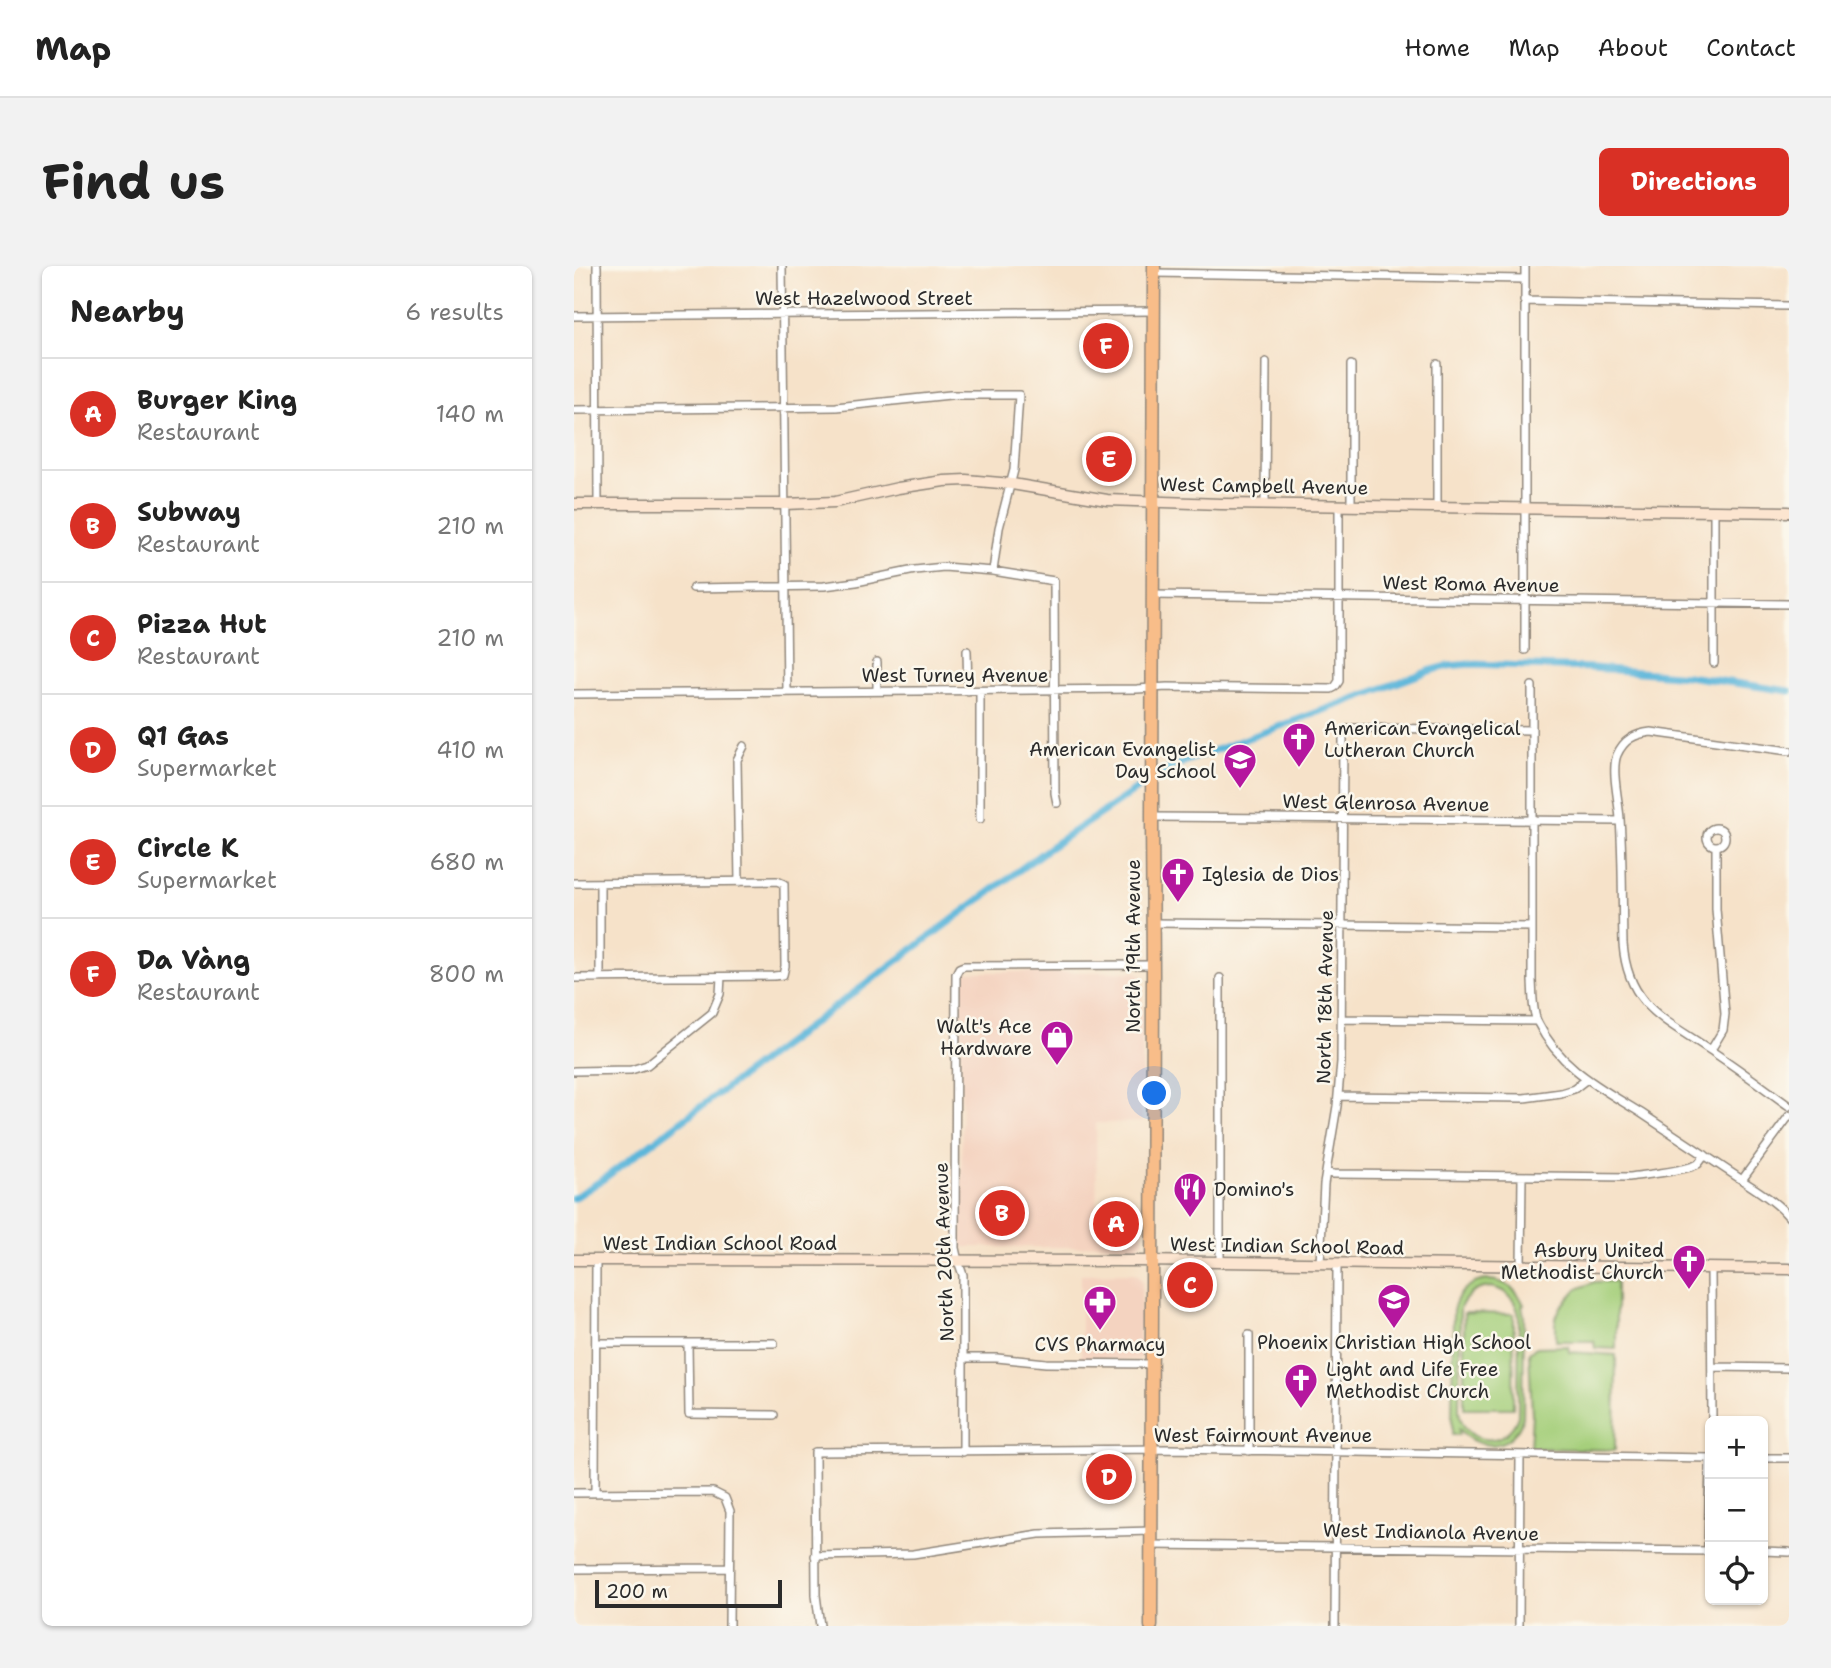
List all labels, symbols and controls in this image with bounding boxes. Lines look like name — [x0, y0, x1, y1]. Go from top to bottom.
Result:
text: Map — [35, 26, 111, 71]
text: Home — [1404, 32, 1470, 64]
text: Map — [1508, 32, 1560, 64]
text: About — [1598, 32, 1668, 64]
text: Contact — [1706, 32, 1796, 64]
button: Directions — [1599, 148, 1789, 216]
text: Find us — [42, 149, 225, 215]
street label: West Hazelwood Street — [755, 286, 973, 311]
text: Nearby — [70, 291, 185, 332]
text: 6 results — [405, 297, 504, 327]
pin: F — [1083, 320, 1129, 372]
text: Burger King — [137, 382, 297, 417]
text: A — [84, 399, 102, 429]
text: 140 m — [436, 399, 504, 429]
text: Restaurant — [137, 417, 260, 447]
pin: E — [1086, 433, 1132, 485]
street label: West Campbell Avenue — [1159, 472, 1369, 500]
text: Subway — [137, 494, 241, 529]
text: B — [86, 511, 100, 541]
text: 210 m — [436, 511, 504, 541]
text: Restaurant — [137, 529, 260, 559]
street label: West Roma Avenue — [1382, 570, 1560, 598]
text: Pizza Hut — [137, 606, 267, 641]
text: C — [86, 623, 100, 653]
text: 210 m — [436, 623, 504, 653]
text: Restaurant — [137, 641, 260, 671]
street label: West Turney Avenue — [861, 663, 1049, 688]
place label: American Evangelical Lutheran Church — [1324, 716, 1521, 763]
text: Q1 Gas — [137, 718, 229, 753]
church icon: American Evangelical Lutheran Church — [1280, 720, 1318, 769]
text: D — [85, 735, 101, 765]
text: 410 m — [436, 735, 504, 765]
place label: American Evangelist Day School — [1029, 737, 1216, 784]
school or university icon: American Evangelist Day School — [1221, 741, 1259, 790]
text: Supermarket — [137, 753, 277, 783]
street label: West Glenrosa Avenue — [1282, 789, 1490, 817]
text: Circle K — [137, 830, 238, 865]
text: E — [85, 847, 101, 877]
text: 680 m — [429, 847, 504, 877]
church icon: Iglesia de Dios — [1159, 855, 1197, 904]
street label: North 19th Avenue — [1121, 859, 1146, 1033]
place label: Iglesia de Dios — [1202, 862, 1339, 887]
text: Supermarket — [137, 865, 277, 895]
street label: North 18th Avenue — [1311, 910, 1339, 1084]
text: Da Vàng — [137, 942, 250, 977]
text: F — [86, 959, 100, 989]
text: 800 m — [429, 959, 504, 989]
text: Restaurant — [137, 977, 260, 1007]
place label: Walt's Ace Hardware — [936, 1014, 1032, 1061]
shop icon: Walt's Ace Hardware — [1038, 1018, 1076, 1067]
your location — [1137, 1076, 1171, 1110]
street label: North 20th Avenue — [928, 1162, 960, 1342]
restaurant icon: Domino's — [1171, 1170, 1209, 1219]
place label: Domino's — [1214, 1177, 1294, 1202]
pin: B — [979, 1187, 1025, 1239]
pin: A — [1093, 1198, 1139, 1250]
street label: West Indian School Road — [603, 1231, 837, 1256]
street label: West Indian School Road — [1170, 1231, 1404, 1261]
place label: Asbury United Methodist Church — [1501, 1238, 1664, 1285]
church icon: Asbury United Methodist Church — [1670, 1242, 1708, 1291]
pin: C — [1167, 1259, 1213, 1311]
school or university icon: Phoenix Christian High School — [1375, 1281, 1413, 1330]
pharmacy icon: CVS Pharmacy — [1081, 1283, 1119, 1332]
place label: Phoenix Christian High School — [1257, 1330, 1531, 1355]
place label: CVS Pharmacy — [1035, 1332, 1165, 1357]
place label: Light and Life Free Methodist Church — [1326, 1357, 1498, 1404]
church icon: Light and Life Free Methodist Church — [1282, 1361, 1320, 1410]
map controls — [1705, 1416, 1768, 1605]
button: + — [1705, 1416, 1768, 1479]
street label: West Fairmount Avenue — [1154, 1423, 1372, 1448]
pin: D — [1086, 1451, 1132, 1503]
button: − — [1705, 1479, 1768, 1542]
street label: West Indianola Avenue — [1323, 1518, 1539, 1546]
button: locate — [1705, 1542, 1768, 1605]
scale bar — [595, 1577, 782, 1609]
text: 200 m — [606, 1579, 668, 1604]

